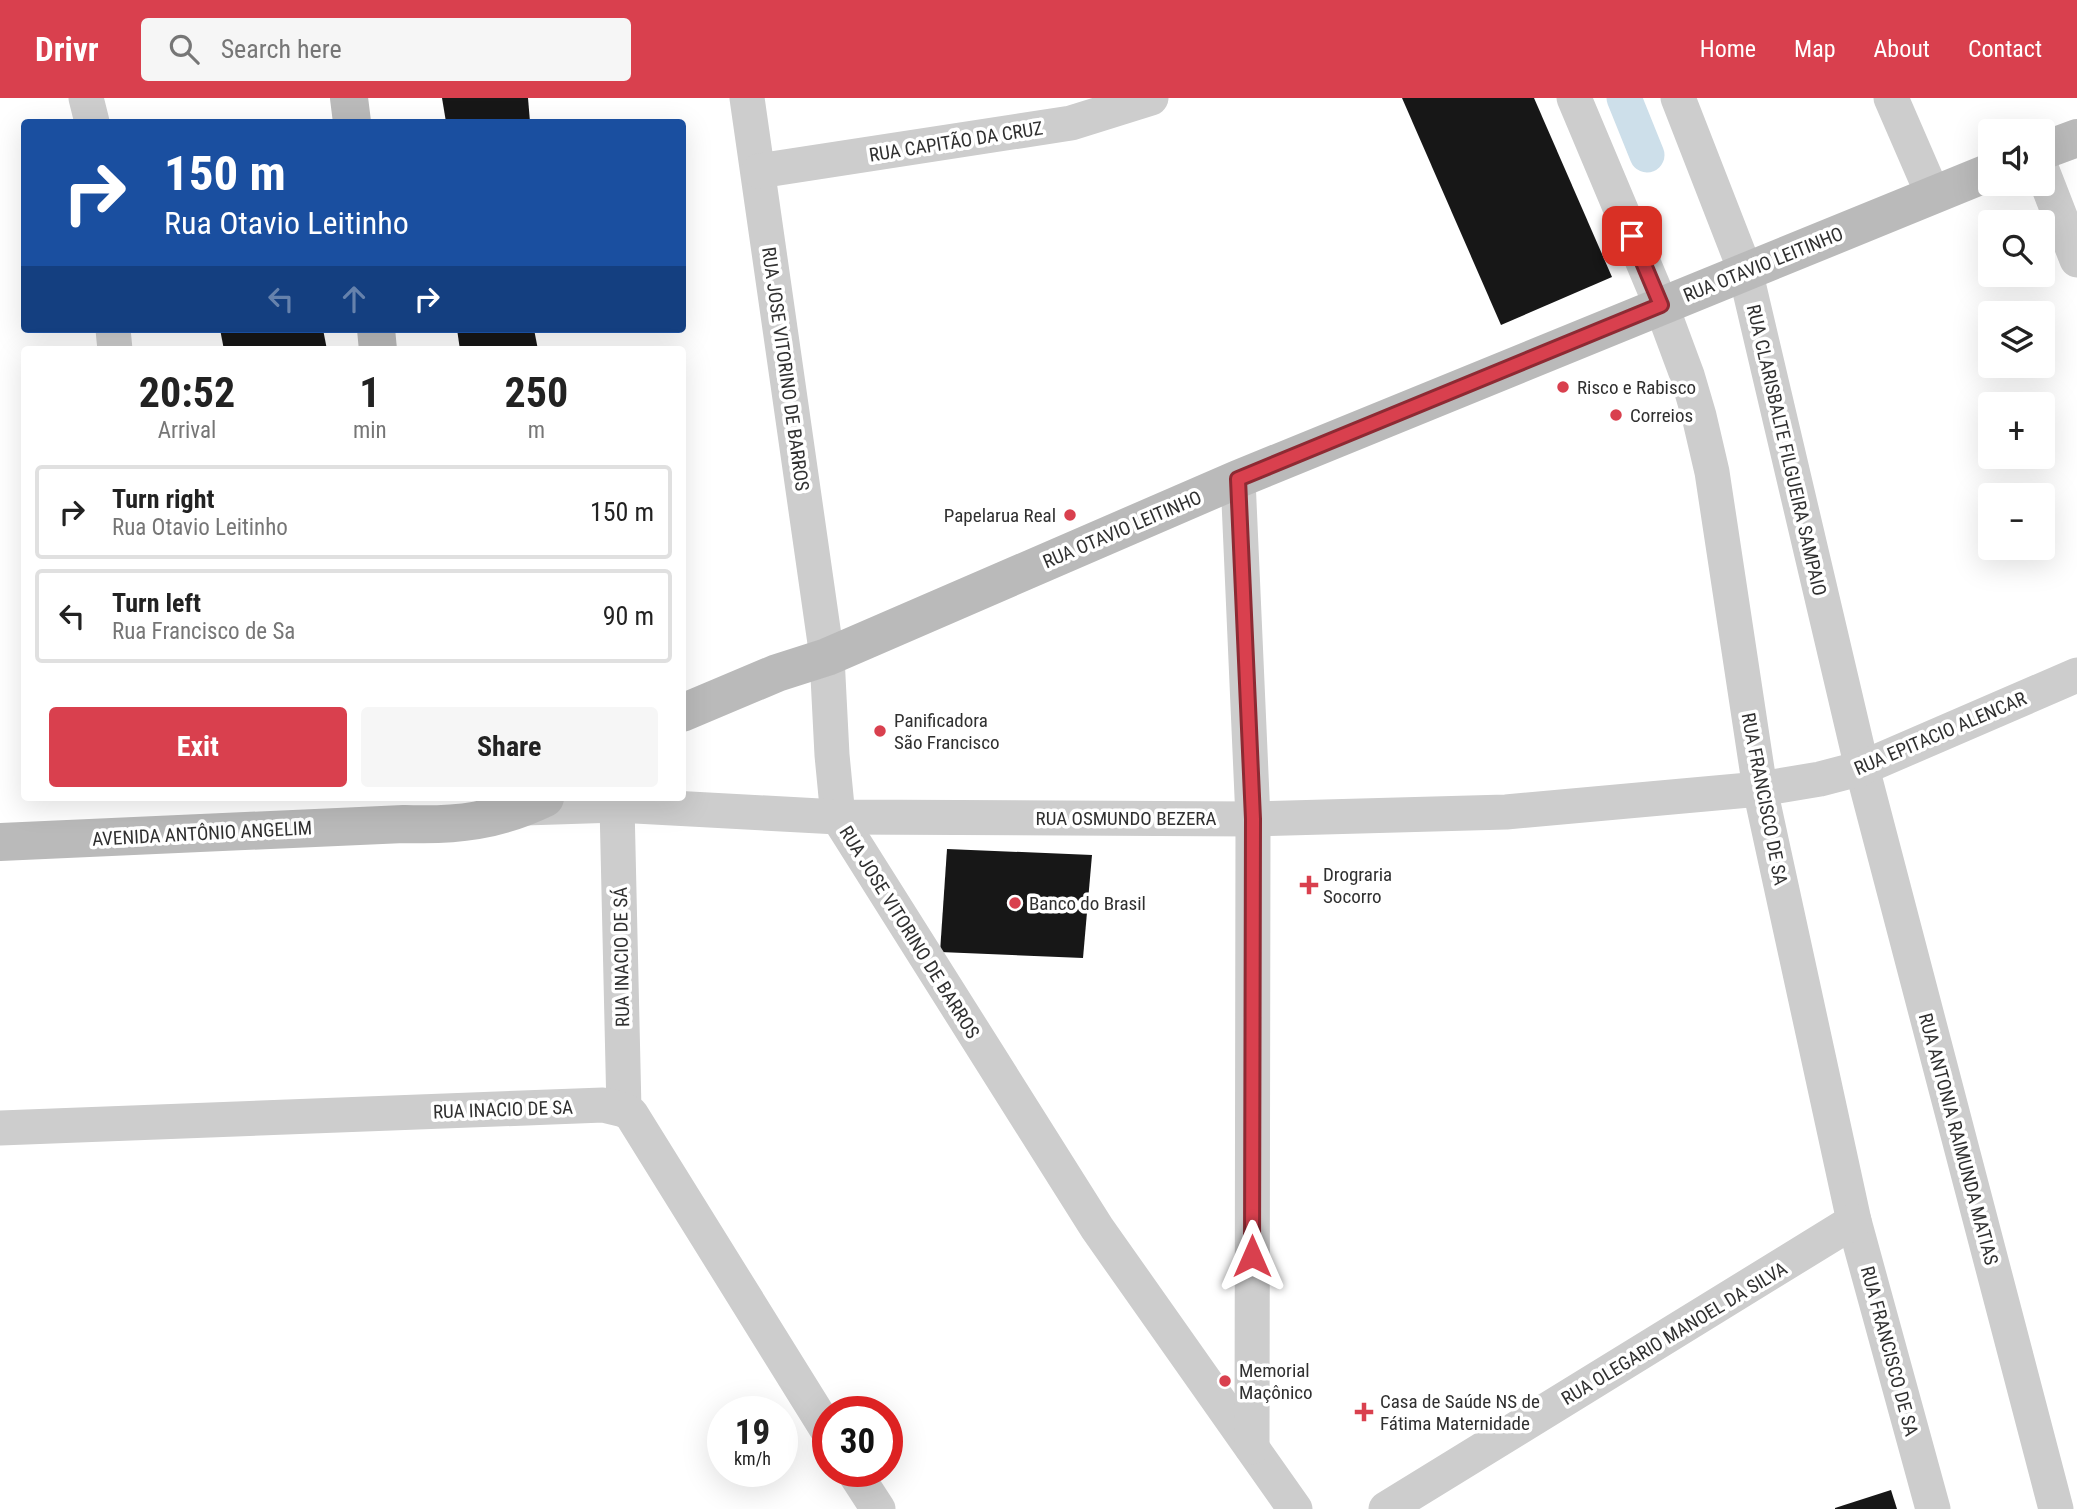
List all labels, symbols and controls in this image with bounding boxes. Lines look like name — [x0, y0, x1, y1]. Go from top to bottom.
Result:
search box — [141, 18, 631, 81]
text: Drivr — [35, 30, 99, 69]
icon: search — [165, 30, 203, 68]
text: Search here — [221, 34, 342, 64]
text: Home — [1700, 35, 1756, 63]
text: Map — [1794, 35, 1836, 63]
text: About — [1874, 35, 1930, 63]
text: Contact — [1968, 35, 2042, 63]
street label: RUA CAPITÃO DA CRUZ — [867, 116, 1045, 167]
map controls — [1978, 119, 2055, 560]
button: sound — [1978, 119, 2055, 196]
text: 150 m — [164, 145, 286, 202]
icon: right — [49, 147, 140, 238]
text: Rua Otavio Leitinho — [164, 204, 409, 242]
pin — [1602, 206, 1662, 266]
button: search — [1978, 210, 2055, 287]
icon: arrive — [1613, 217, 1651, 255]
street label: RUA OTAVIO LEITINHO — [1680, 222, 1846, 307]
street label: RUA JOSE VITORINO DE BARROS — [757, 246, 814, 493]
icon: left — [262, 280, 300, 318]
icon: ahead — [335, 280, 373, 318]
icon: right — [408, 280, 446, 318]
button: layers — [1978, 301, 2055, 378]
street label: RUA CLARISBALTE FILGUEIRA SAMPAIO — [1742, 302, 1831, 598]
text: 20:52 — [139, 368, 235, 417]
text: 1 — [359, 368, 380, 417]
text: 250 — [504, 368, 568, 417]
place label: Risco e Rabisco — [1577, 376, 1696, 399]
marker: Risco e Rabisco — [1555, 379, 1571, 395]
button: + — [1978, 392, 2055, 469]
place label: Correios — [1630, 404, 1693, 427]
marker: Correios — [1608, 407, 1624, 423]
text: Arrival — [158, 417, 216, 444]
text: min — [353, 417, 387, 444]
text: m — [528, 417, 545, 444]
button: − — [1978, 483, 2055, 560]
text: Turn right — [112, 484, 214, 514]
street label: RUA OTAVIO LEITINHO — [1039, 486, 1205, 573]
icon: right — [53, 493, 91, 531]
text: 150 m — [590, 497, 654, 527]
place label: Papelarua Real — [944, 504, 1056, 527]
marker: Papelarua Real — [1062, 507, 1078, 523]
text: Rua Otavio Leitinho — [112, 514, 288, 541]
text: Turn left — [112, 588, 201, 618]
icon: left — [53, 597, 91, 635]
text: 90 m — [603, 601, 654, 631]
text: Rua Francisco de Sa — [112, 618, 295, 645]
street label: RUA EPITACIO ALENCAR — [1851, 687, 2030, 780]
button: Exit — [49, 707, 347, 787]
button: Share — [361, 707, 658, 787]
place label: Panificadora São Francisco — [894, 709, 1000, 754]
street label: RUA FRANCISCO DE SA — [1737, 711, 1793, 887]
marker: Panificadora São Francisco — [872, 723, 888, 739]
street label: RUA OSMUNDO BEZERA — [1036, 807, 1216, 830]
street label: AVENIDA ANTÔNIO ANGELIM — [92, 816, 313, 851]
street label: RUA JOSE VITORINO DE BARROS — [835, 822, 985, 1043]
place label: Drograria Socorro — [1323, 863, 1392, 908]
marker: Drograria Socorro — [1301, 877, 1317, 893]
street label: RUA INACIO DE SÁ — [609, 887, 634, 1027]
place label: Banco do Brasil — [1029, 892, 1146, 915]
marker: Banco do Brasil — [1007, 895, 1023, 911]
street label: RUA ANTONIA RAIMUNDA MATIAS — [1914, 1011, 2003, 1268]
street label: RUA INACIO DE SA — [433, 1096, 574, 1123]
position arrow — [1215, 1219, 1289, 1293]
street label: RUA OLEGARIO MANOEL DA SILVA — [1557, 1257, 1791, 1410]
street label: RUA FRANCISCO DE SA — [1856, 1264, 1923, 1439]
place label: Memorial Maçônico — [1239, 1359, 1313, 1404]
marker: Memorial Maçônico — [1217, 1373, 1233, 1389]
place label: Casa de Saúde NS de Fátima Maternidade — [1380, 1390, 1540, 1435]
speed limit sign: 30 — [812, 1396, 903, 1487]
marker: Casa de Saúde NS de Fátima Maternidade — [1354, 1402, 1374, 1422]
text: 19 — [735, 1412, 770, 1453]
text: km/h — [734, 1448, 771, 1469]

